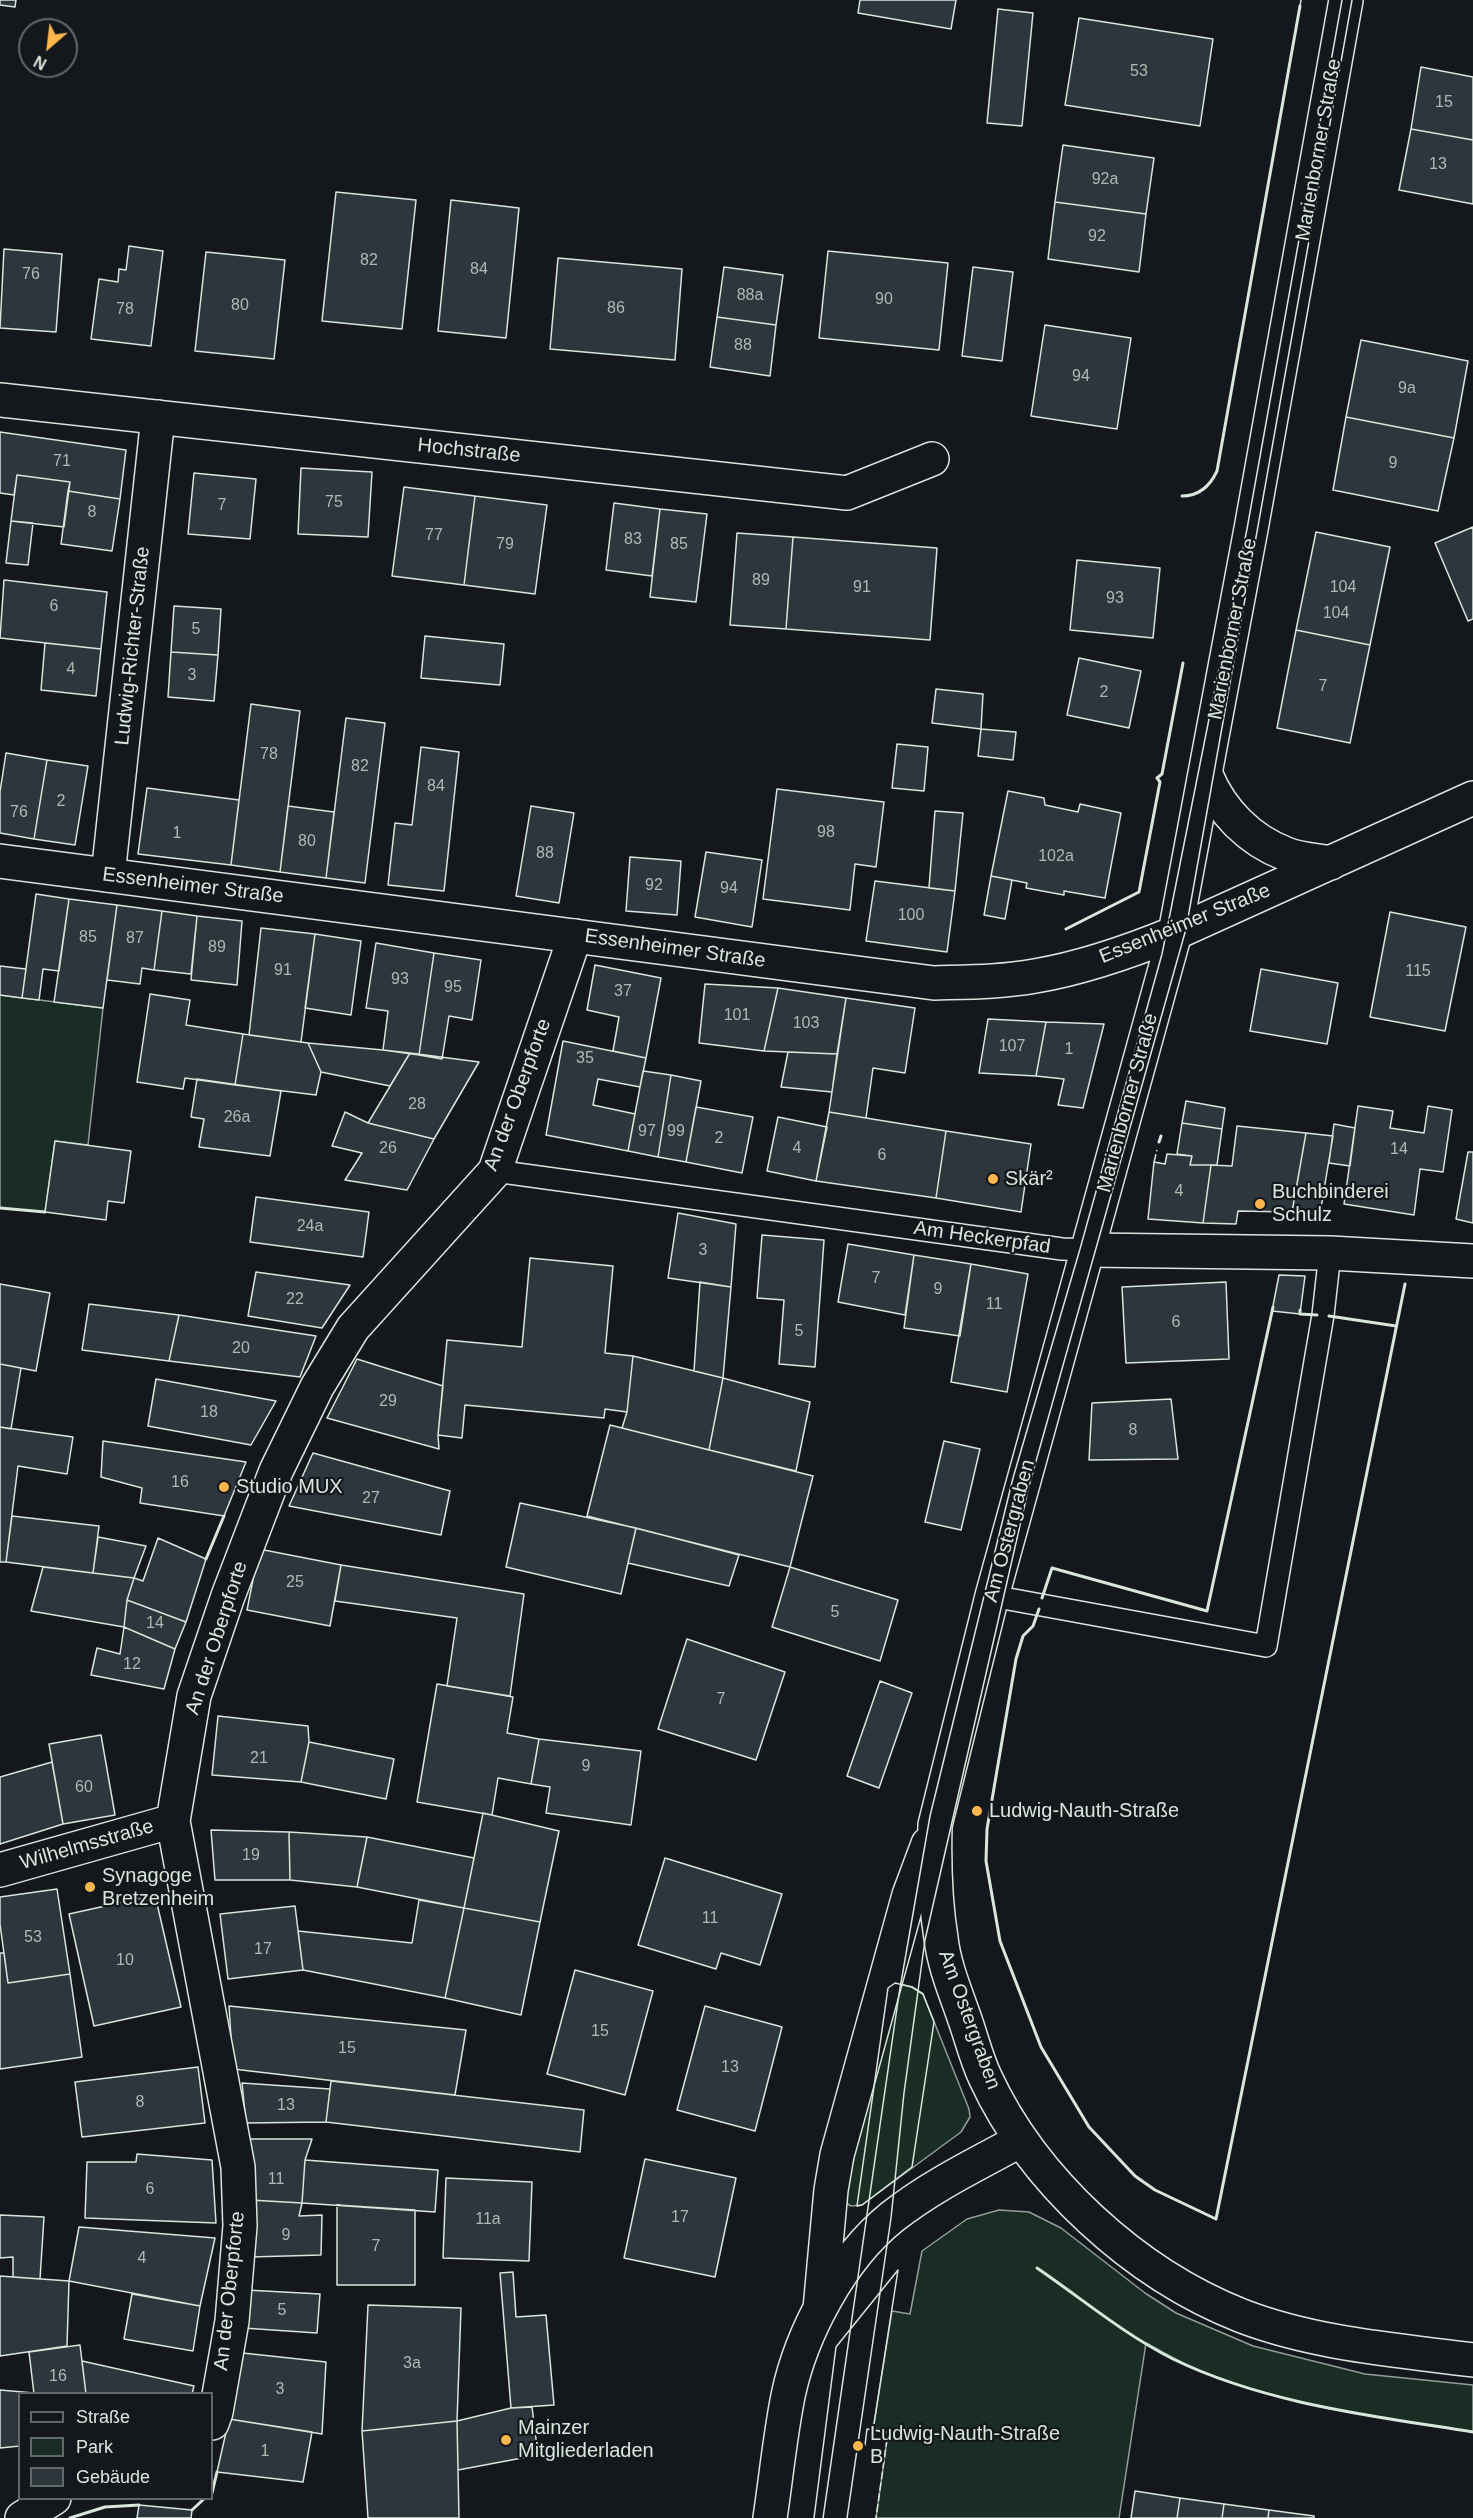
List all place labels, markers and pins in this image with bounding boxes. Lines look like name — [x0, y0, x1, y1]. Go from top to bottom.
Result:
place label: Skär² — [1005, 1167, 1053, 1191]
marker: Skär² — [986, 1172, 1000, 1186]
place label: Buchbinderei Schulz — [1272, 1180, 1389, 1227]
marker: Buchbinderei Schulz — [1253, 1197, 1267, 1211]
place label: Studio MUX — [236, 1475, 343, 1499]
marker: Studio MUX — [217, 1480, 231, 1494]
place label: Ludwig-Nauth-Straße — [989, 1799, 1179, 1823]
marker: Ludwig-Nauth-Straße — [970, 1804, 984, 1818]
place label: Synagoge Bretzenheim — [102, 1864, 214, 1911]
marker: Synagoge Bretzenheim — [83, 1880, 97, 1894]
place label: Mainzer Mitgliederladen — [518, 2416, 654, 2463]
place label: Ludwig-Nauth-Straße B — [870, 2422, 1060, 2469]
marker: Mainzer Mitgliederladen — [499, 2433, 513, 2447]
marker: Ludwig-Nauth-Straße B — [851, 2439, 865, 2453]

